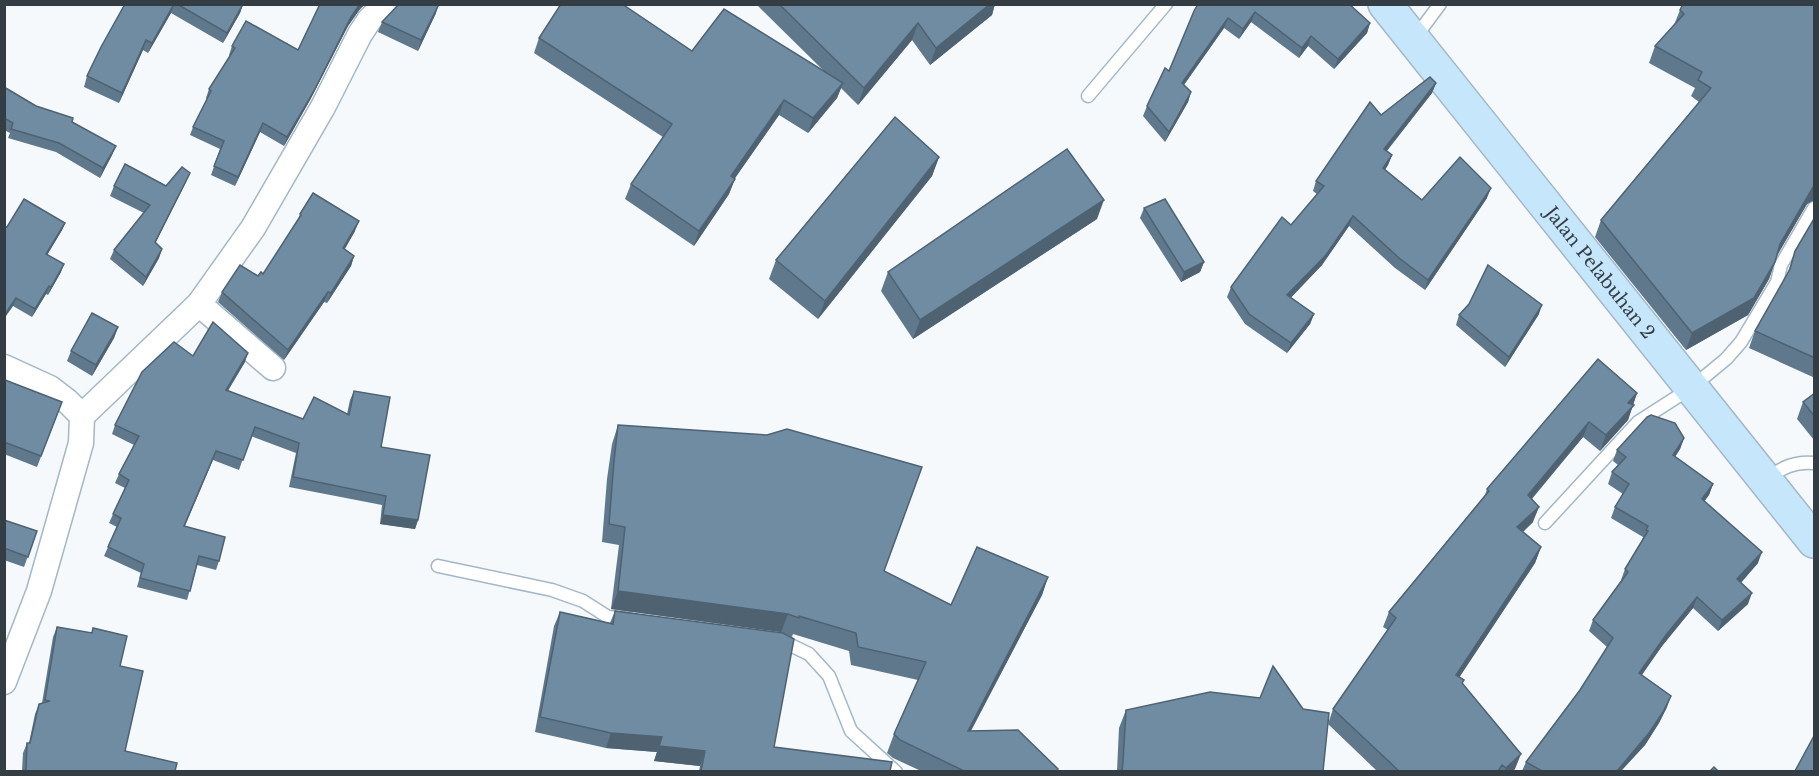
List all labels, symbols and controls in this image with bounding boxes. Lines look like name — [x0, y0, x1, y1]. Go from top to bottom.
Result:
street label: Jalan Pelabuhan 2 — [1539, 201, 1659, 343]

